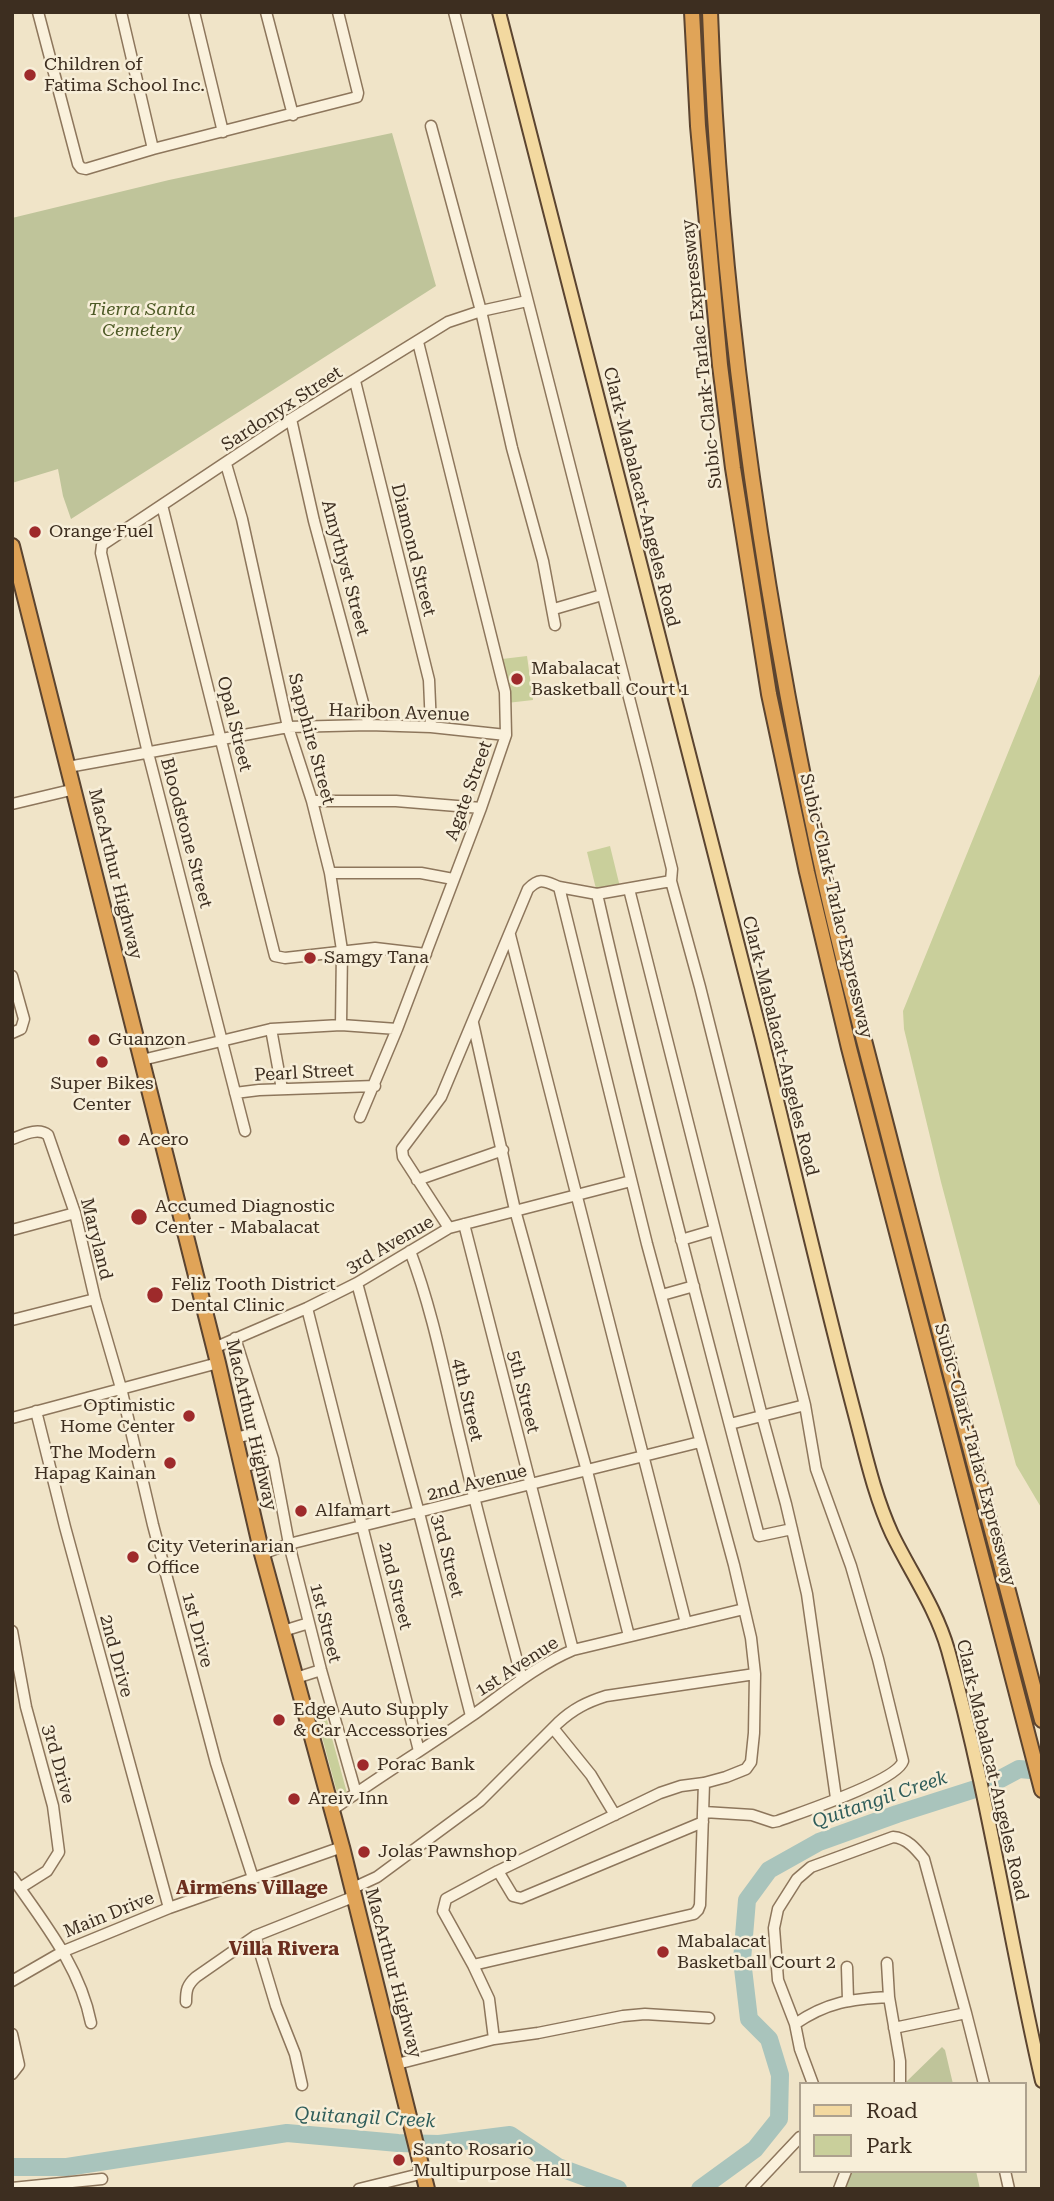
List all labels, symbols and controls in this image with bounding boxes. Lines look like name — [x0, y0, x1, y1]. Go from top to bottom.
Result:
place label: Children of Fatima School Inc. — [44, 54, 205, 96]
marker: Children of Fatima School Inc. — [22, 67, 38, 83]
street label: Subic-Clark-Tarlac Expressway — [677, 218, 727, 490]
park label: Tierra Santa Cemetery — [88, 299, 196, 342]
street label: Sardonyx Street — [217, 362, 347, 456]
street label: Clark-Mabalacat-Angeles Road — [598, 365, 684, 629]
street label: Diamond Street — [386, 481, 440, 619]
street label: Amythyst Street — [316, 498, 374, 638]
place label: Orange Fuel — [49, 521, 153, 543]
marker: Orange Fuel — [27, 524, 43, 540]
place label: Mabalacat Basketball Court 1 — [531, 658, 690, 700]
street label: Sapphire Street — [283, 671, 339, 807]
marker: Mabalacat Basketball Court 1 — [509, 671, 525, 687]
street label: Opal Street — [212, 674, 256, 774]
street label: Haribon Avenue — [328, 700, 470, 726]
street label: Agate Street — [441, 738, 497, 844]
street label: Bloodstone Street — [156, 755, 216, 911]
street label: Subic-Clark-Tarlac Expressway — [795, 771, 877, 1041]
street label: MacArthur Highway — [83, 786, 147, 962]
street label: Clark-Mabalacat-Angeles Road — [737, 914, 823, 1178]
place label: Samgy Tana — [324, 947, 429, 969]
marker: Samgy Tana — [302, 950, 318, 966]
place label: Guanzon — [108, 1029, 186, 1051]
marker: Guanzon — [86, 1032, 102, 1048]
marker: Super Bikes Center — [94, 1054, 110, 1070]
street label: Pearl Street — [254, 1060, 354, 1086]
place label: Super Bikes Center — [50, 1073, 154, 1116]
place label: Acero — [138, 1129, 189, 1151]
marker: Acero — [116, 1132, 132, 1148]
street label: Maryland — [75, 1196, 117, 1282]
place label: Accumed Diagnostic Center - Mabalacat — [155, 1196, 335, 1238]
marker: Accumed Diagnostic Center - Mabalacat — [129, 1207, 149, 1227]
street label: 3rd Avenue — [342, 1211, 438, 1279]
place label: Feliz Tooth District Dental Clinic — [171, 1274, 336, 1316]
marker: Feliz Tooth District Dental Clinic — [145, 1285, 165, 1305]
street label: Subic-Clark-Tarlac Expressway — [929, 1321, 1021, 1589]
street label: MacArthur Highway — [221, 1337, 281, 1513]
street label: 5th Street — [502, 1348, 544, 1436]
street label: 4th Street — [447, 1356, 487, 1444]
place label: Optimistic Home Center — [60, 1395, 175, 1438]
marker: Optimistic Home Center — [181, 1408, 197, 1424]
place label: The Modern Hapag Kainan — [34, 1442, 156, 1484]
marker: The Modern Hapag Kainan — [162, 1455, 178, 1471]
street label: 2nd Avenue — [425, 1460, 529, 1506]
place label: Alfamart — [315, 1500, 390, 1522]
marker: Alfamart — [293, 1503, 309, 1519]
street label: 3rd Street — [426, 1512, 468, 1600]
place label: City Veterinarian Office — [147, 1536, 295, 1578]
street label: 2nd Street — [374, 1540, 416, 1632]
marker: City Veterinarian Office — [125, 1549, 141, 1565]
street label: 1st Street — [305, 1581, 345, 1665]
street label: 1st Drive — [177, 1590, 217, 1670]
street label: 2nd Drive — [95, 1612, 137, 1700]
street label: 1st Avenue — [472, 1632, 562, 1702]
street label: Clark-Mabalacat-Angeles Road — [951, 1637, 1033, 1903]
place label: Edge Auto Supply & Car Accessories — [293, 1699, 448, 1742]
marker: Edge Auto Supply & Car Accessories — [271, 1712, 287, 1728]
street label: 3rd Drive — [37, 1722, 79, 1806]
place label: Porac Bank — [377, 1754, 475, 1776]
marker: Porac Bank — [355, 1757, 371, 1773]
water label: Quitangil Creek — [810, 1766, 950, 1834]
place label: Areiv Inn — [308, 1788, 388, 1810]
marker: Areiv Inn — [286, 1791, 302, 1807]
place label: Jolas Pawnshop — [378, 1841, 517, 1863]
marker: Jolas Pawnshop — [356, 1844, 372, 1860]
district label: Airmens Village — [176, 1877, 328, 1899]
street label: MacArthur Highway — [360, 1886, 426, 2060]
street label: Main Drive — [61, 1887, 157, 1943]
place label: Mabalacat Basketball Court 2 — [677, 1931, 836, 1974]
district label: Villa Rivera — [229, 1938, 339, 1960]
marker: Mabalacat Basketball Court 2 — [655, 1944, 671, 1960]
legend — [799, 2082, 1026, 2173]
text: Road — [866, 2099, 918, 2123]
water label: Quitangil Creek — [294, 2103, 436, 2133]
text: Park — [866, 2134, 912, 2158]
place label: Santo Rosario Multipurpose Hall — [413, 2139, 571, 2182]
marker: Santo Rosario Multipurpose Hall — [391, 2152, 407, 2168]

